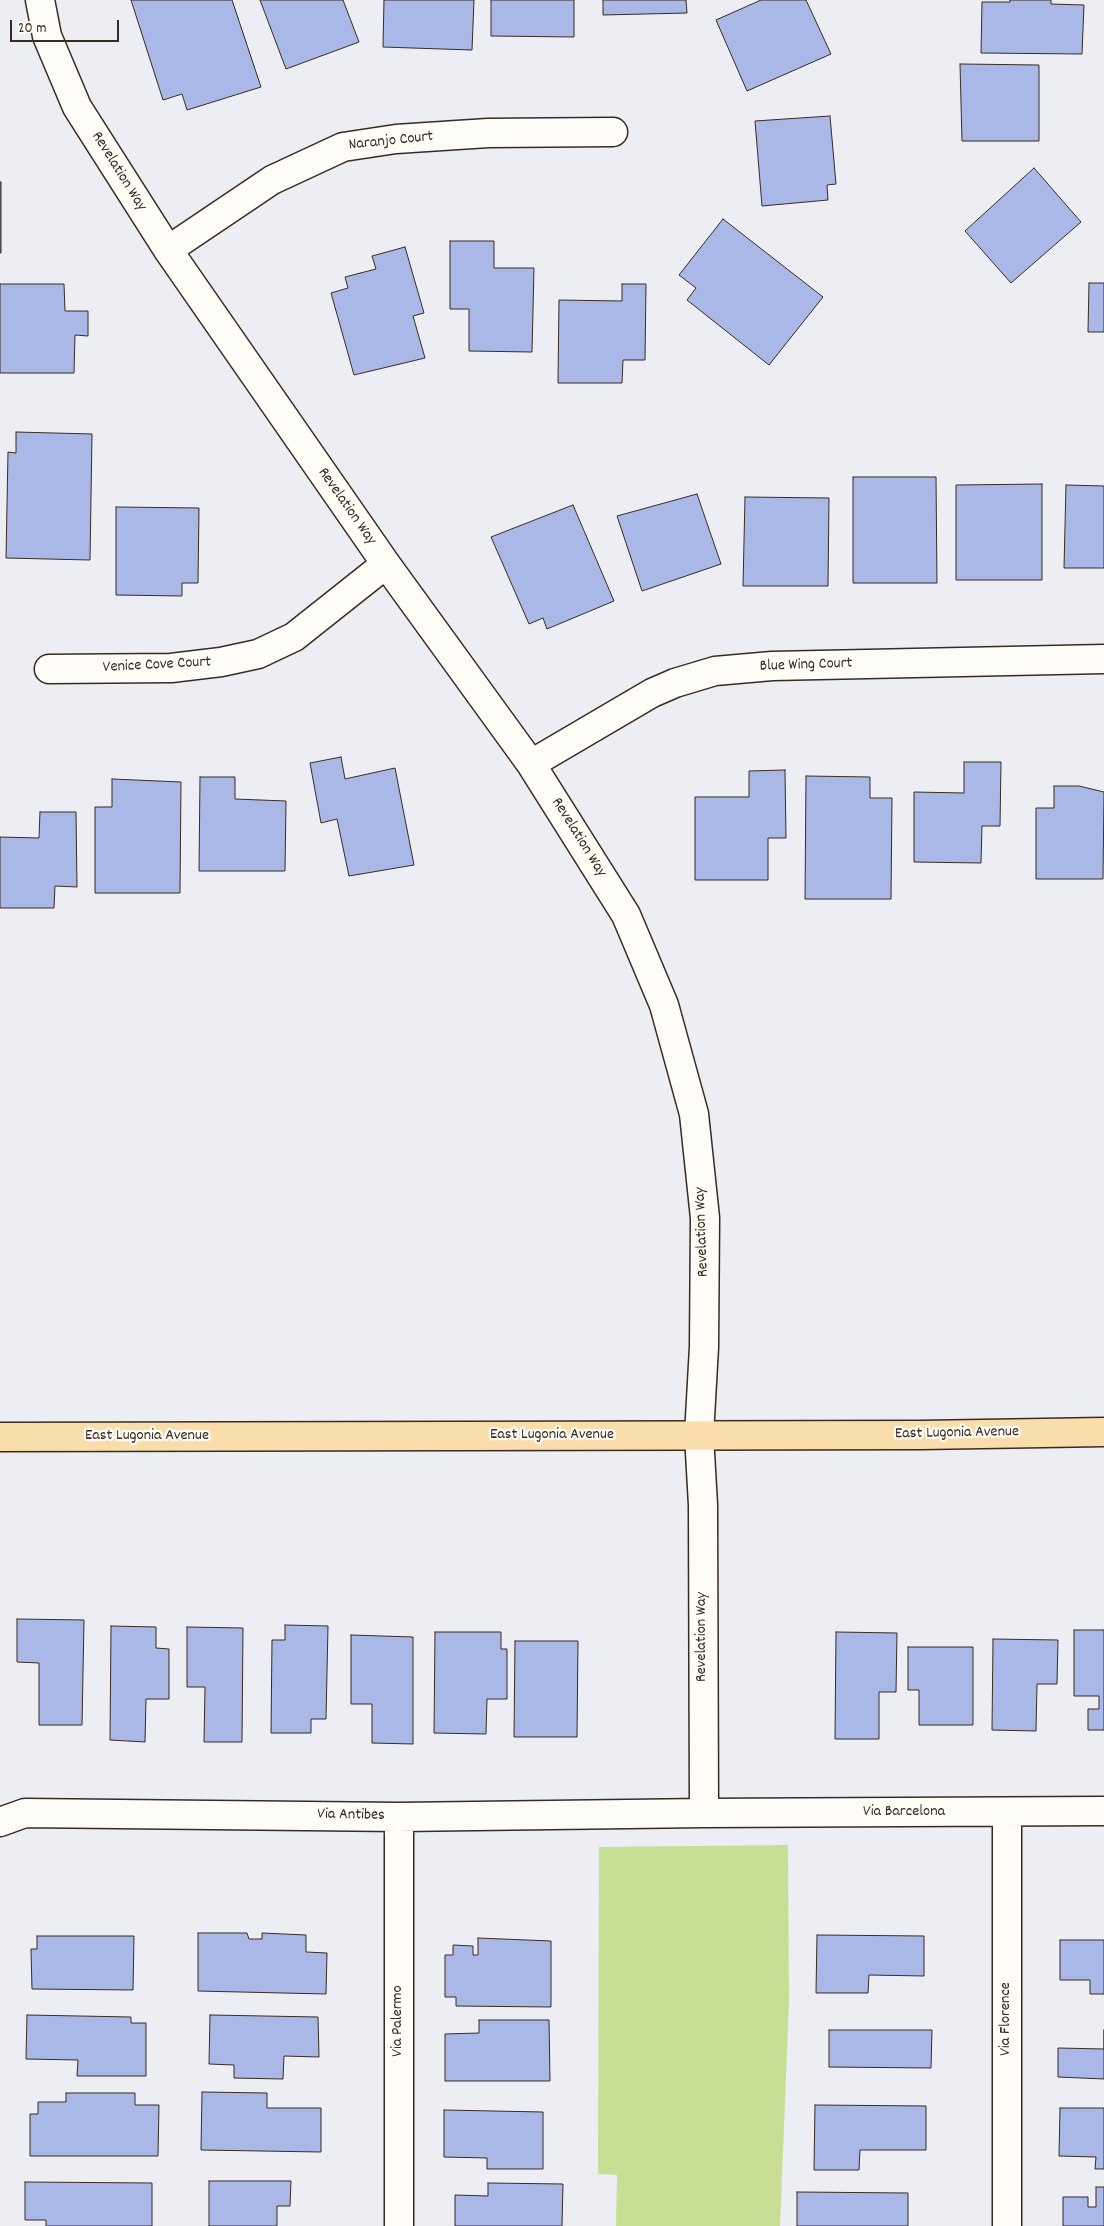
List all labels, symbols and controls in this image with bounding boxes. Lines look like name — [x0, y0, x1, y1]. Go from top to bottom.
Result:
scale bar — [12, 10, 121, 42]
text: 20 m — [18, 18, 46, 40]
street label: Naranjo Court — [348, 128, 434, 156]
street label: Revelation Way — [86, 129, 150, 215]
street label: Revelation Way — [312, 465, 380, 549]
street label: Venice Cove Court — [102, 654, 212, 678]
street label: Blue Wing Court — [759, 655, 853, 677]
street label: Revelation Way — [546, 795, 610, 881]
street label: Revelation Way — [692, 1187, 714, 1277]
street label: East Lugonia Avenue — [895, 1423, 1019, 1445]
street label: East Lugonia Avenue — [490, 1426, 614, 1446]
street label: East Lugonia Avenue — [85, 1427, 209, 1447]
street label: Revelation Way — [693, 1592, 713, 1682]
street label: Via Barcelona — [863, 1803, 945, 1823]
street label: Via Antibes — [317, 1806, 385, 1826]
street label: Via Florence — [997, 1982, 1017, 2056]
street label: Via Palermo — [389, 1985, 409, 2057]

